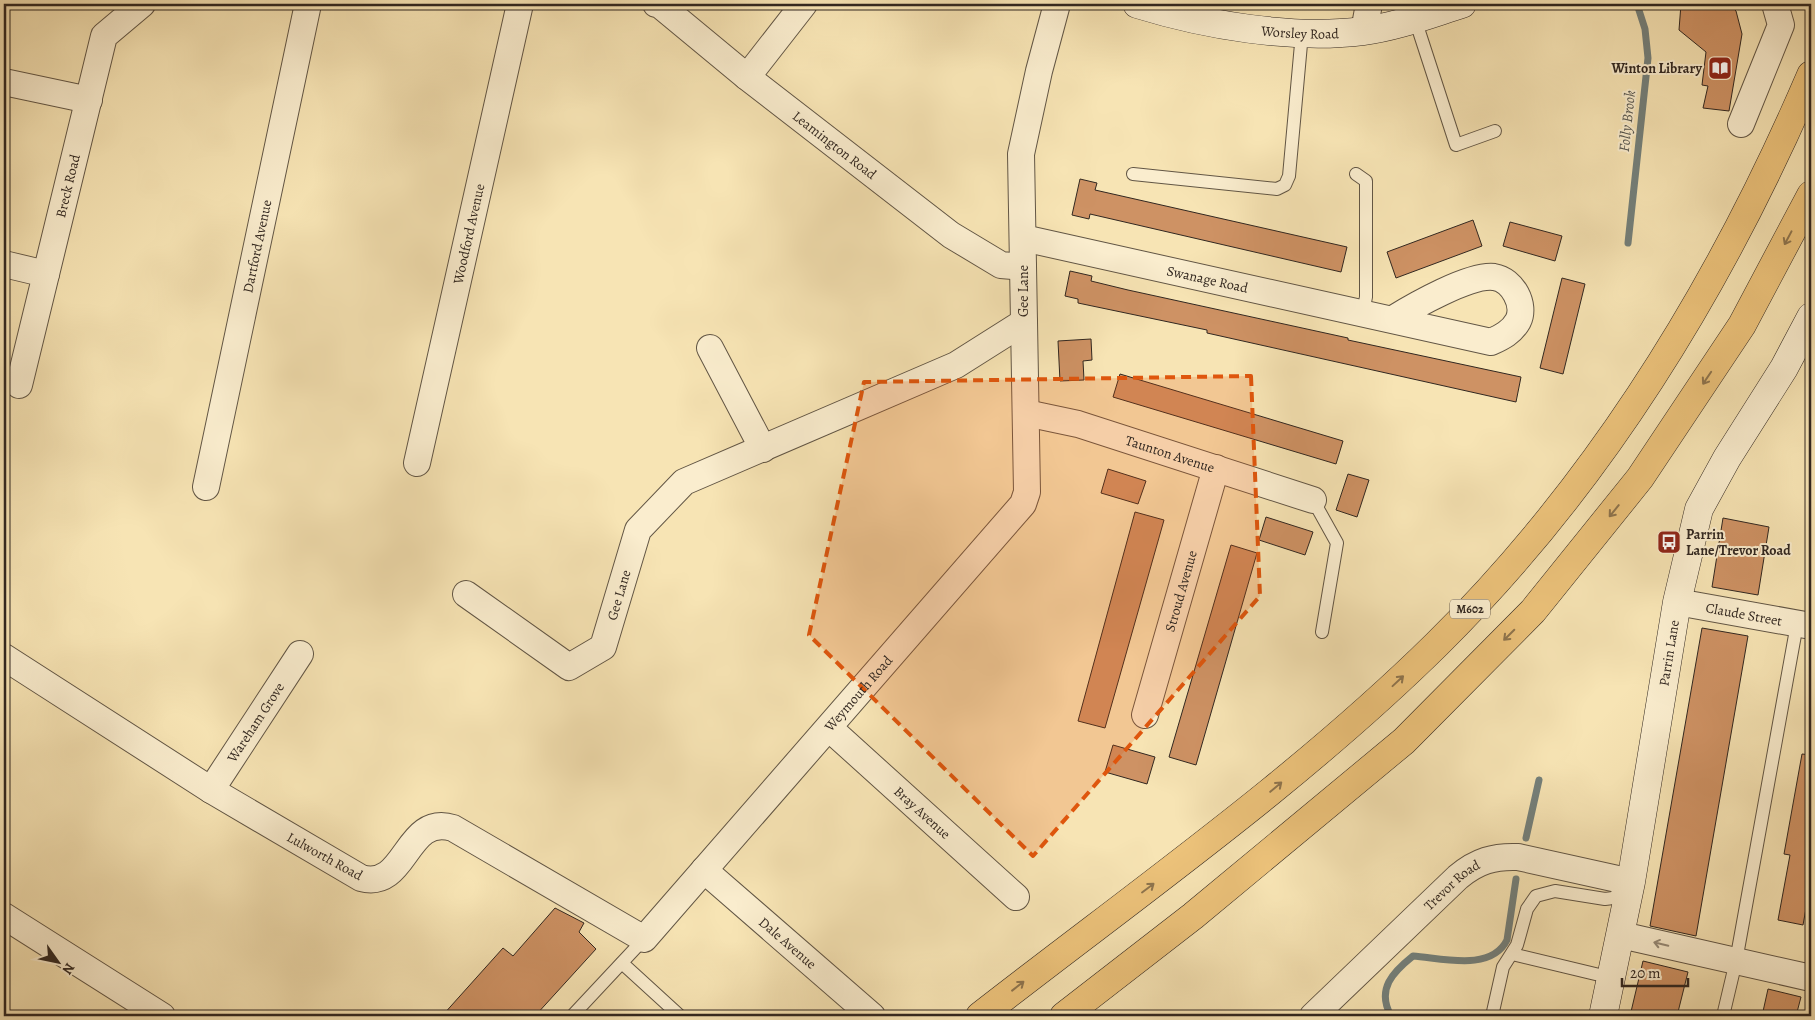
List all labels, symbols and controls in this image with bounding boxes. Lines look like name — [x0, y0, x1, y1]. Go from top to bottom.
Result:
street label: Worsley Road — [1259, 21, 1340, 44]
library icon: Winton Library — [1707, 55, 1733, 81]
place label: Winton Library — [1611, 59, 1702, 78]
water label: Folly Brook — [1614, 89, 1640, 153]
street label: Leamington Road — [788, 107, 881, 184]
street label: Breck Road — [51, 152, 85, 220]
street label: Woodford Avenue — [448, 182, 489, 287]
street label: Dartford Avenue — [238, 198, 276, 295]
one-way arrow — [1783, 230, 1793, 244]
street label: Swanage Road — [1165, 261, 1250, 298]
street label: Gee Lane — [1014, 265, 1033, 317]
one-way arrow — [1702, 371, 1712, 385]
street label: Taunton Avenue — [1123, 431, 1217, 478]
one-way arrow — [1608, 504, 1619, 517]
place label: Parrin Lane/Trevor Road — [1686, 525, 1791, 560]
bus stop icon: Parrin Lane/Trevor Road — [1656, 529, 1682, 555]
street label: Stroud Avenue — [1160, 548, 1202, 634]
street label: Gee Lane — [602, 567, 636, 623]
street label: Claude Street — [1704, 598, 1784, 631]
road number: M602 — [1450, 600, 1490, 618]
street label: Parrin Lane — [1654, 619, 1684, 688]
one-way arrow — [1503, 629, 1515, 641]
street label: Weymouth Road — [820, 651, 897, 736]
one-way arrow — [1392, 675, 1404, 687]
street label: Wareham Grove — [222, 679, 289, 767]
street label: Bray Avenue — [890, 782, 955, 844]
one-way arrow — [1269, 782, 1282, 793]
street label: Lulworth Road — [283, 828, 367, 885]
street label: Trevor Road — [1420, 855, 1484, 915]
one-way arrow — [1141, 883, 1155, 893]
street label: Dale Avenue — [755, 913, 820, 974]
north arrow — [32, 938, 82, 988]
one-way arrow — [1654, 939, 1670, 948]
scale bar — [1622, 955, 1689, 987]
text: N — [58, 959, 79, 978]
text: 20 m — [1630, 963, 1661, 983]
one-way arrow — [1012, 981, 1025, 992]

